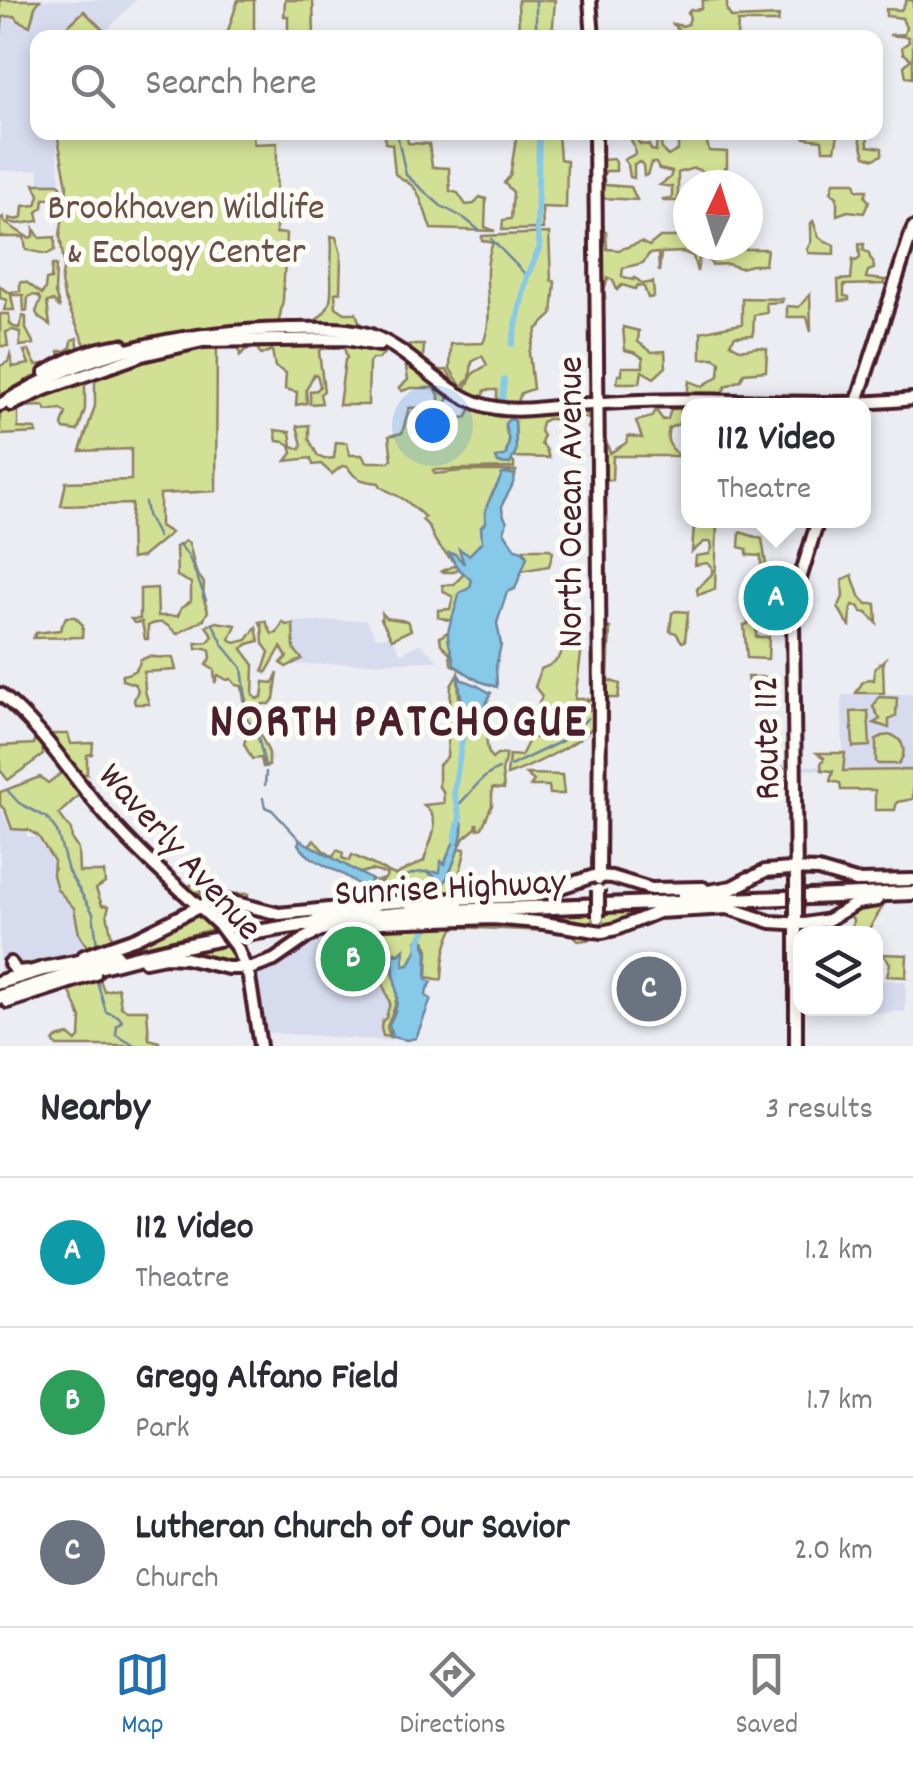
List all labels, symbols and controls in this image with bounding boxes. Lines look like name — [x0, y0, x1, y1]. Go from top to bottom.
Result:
search box — [30, 30, 883, 140]
icon: search — [65, 58, 120, 113]
text: Search here — [145, 58, 317, 113]
north arrow — [673, 170, 763, 260]
park label: Brookhaven Wildlife & Ecology Center — [47, 183, 325, 282]
street label: North Ocean Avenue — [546, 356, 601, 648]
popup — [681, 398, 871, 528]
your location — [407, 400, 458, 451]
text: 112 Video — [717, 413, 835, 468]
text: Theatre — [717, 468, 811, 514]
pin: A — [744, 560, 808, 636]
street label: Route 112 — [741, 675, 798, 801]
district label: NORTH PATCHOGUE — [209, 691, 589, 760]
street label: Waverly Avenue — [83, 752, 273, 955]
street label: Sunrise Highway — [333, 857, 568, 924]
pin: B — [320, 922, 386, 996]
map controls — [793, 926, 883, 1016]
button: layers — [793, 926, 883, 1016]
pin: C — [616, 952, 682, 1026]
text: Nearby — [40, 1081, 150, 1141]
text: 3 results — [765, 1088, 873, 1134]
text: 112 Video — [135, 1202, 254, 1257]
text: A — [64, 1229, 81, 1275]
text: 1.2 km — [804, 1229, 873, 1275]
text: Theatre — [135, 1257, 229, 1303]
text: Gregg Alfano Field — [135, 1352, 399, 1407]
text: B — [65, 1379, 80, 1425]
text: 1.7 km — [806, 1379, 873, 1425]
text: Park — [135, 1407, 190, 1453]
text: Lutheran Church of Our Savior — [135, 1502, 570, 1557]
text: C — [65, 1529, 80, 1575]
text: 2.0 km — [794, 1529, 873, 1575]
text: Church — [135, 1557, 219, 1603]
tab: Map — [115, 1647, 170, 1747]
tab: Directions — [400, 1647, 506, 1747]
tab: Saved — [736, 1647, 798, 1747]

